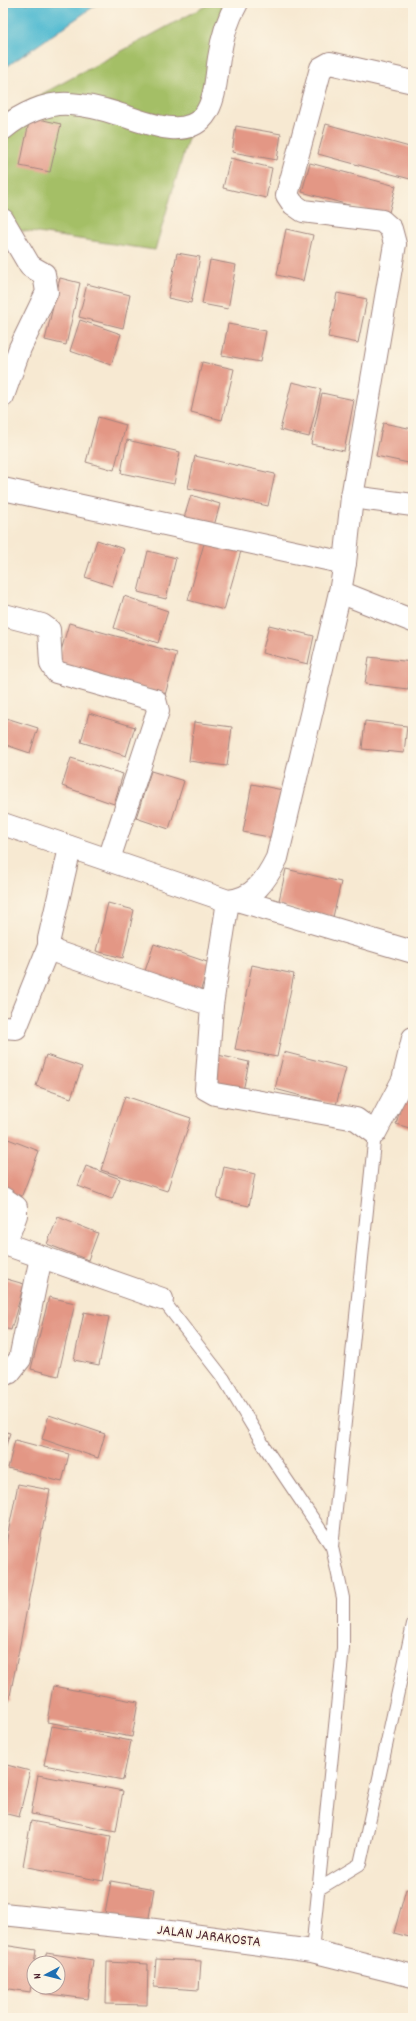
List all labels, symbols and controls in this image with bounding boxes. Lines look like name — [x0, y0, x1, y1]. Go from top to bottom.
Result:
street label: JALAN JARAKOSTA — [156, 1920, 262, 1954]
north arrow — [26, 1955, 66, 1995]
text: N — [30, 1972, 46, 1980]

